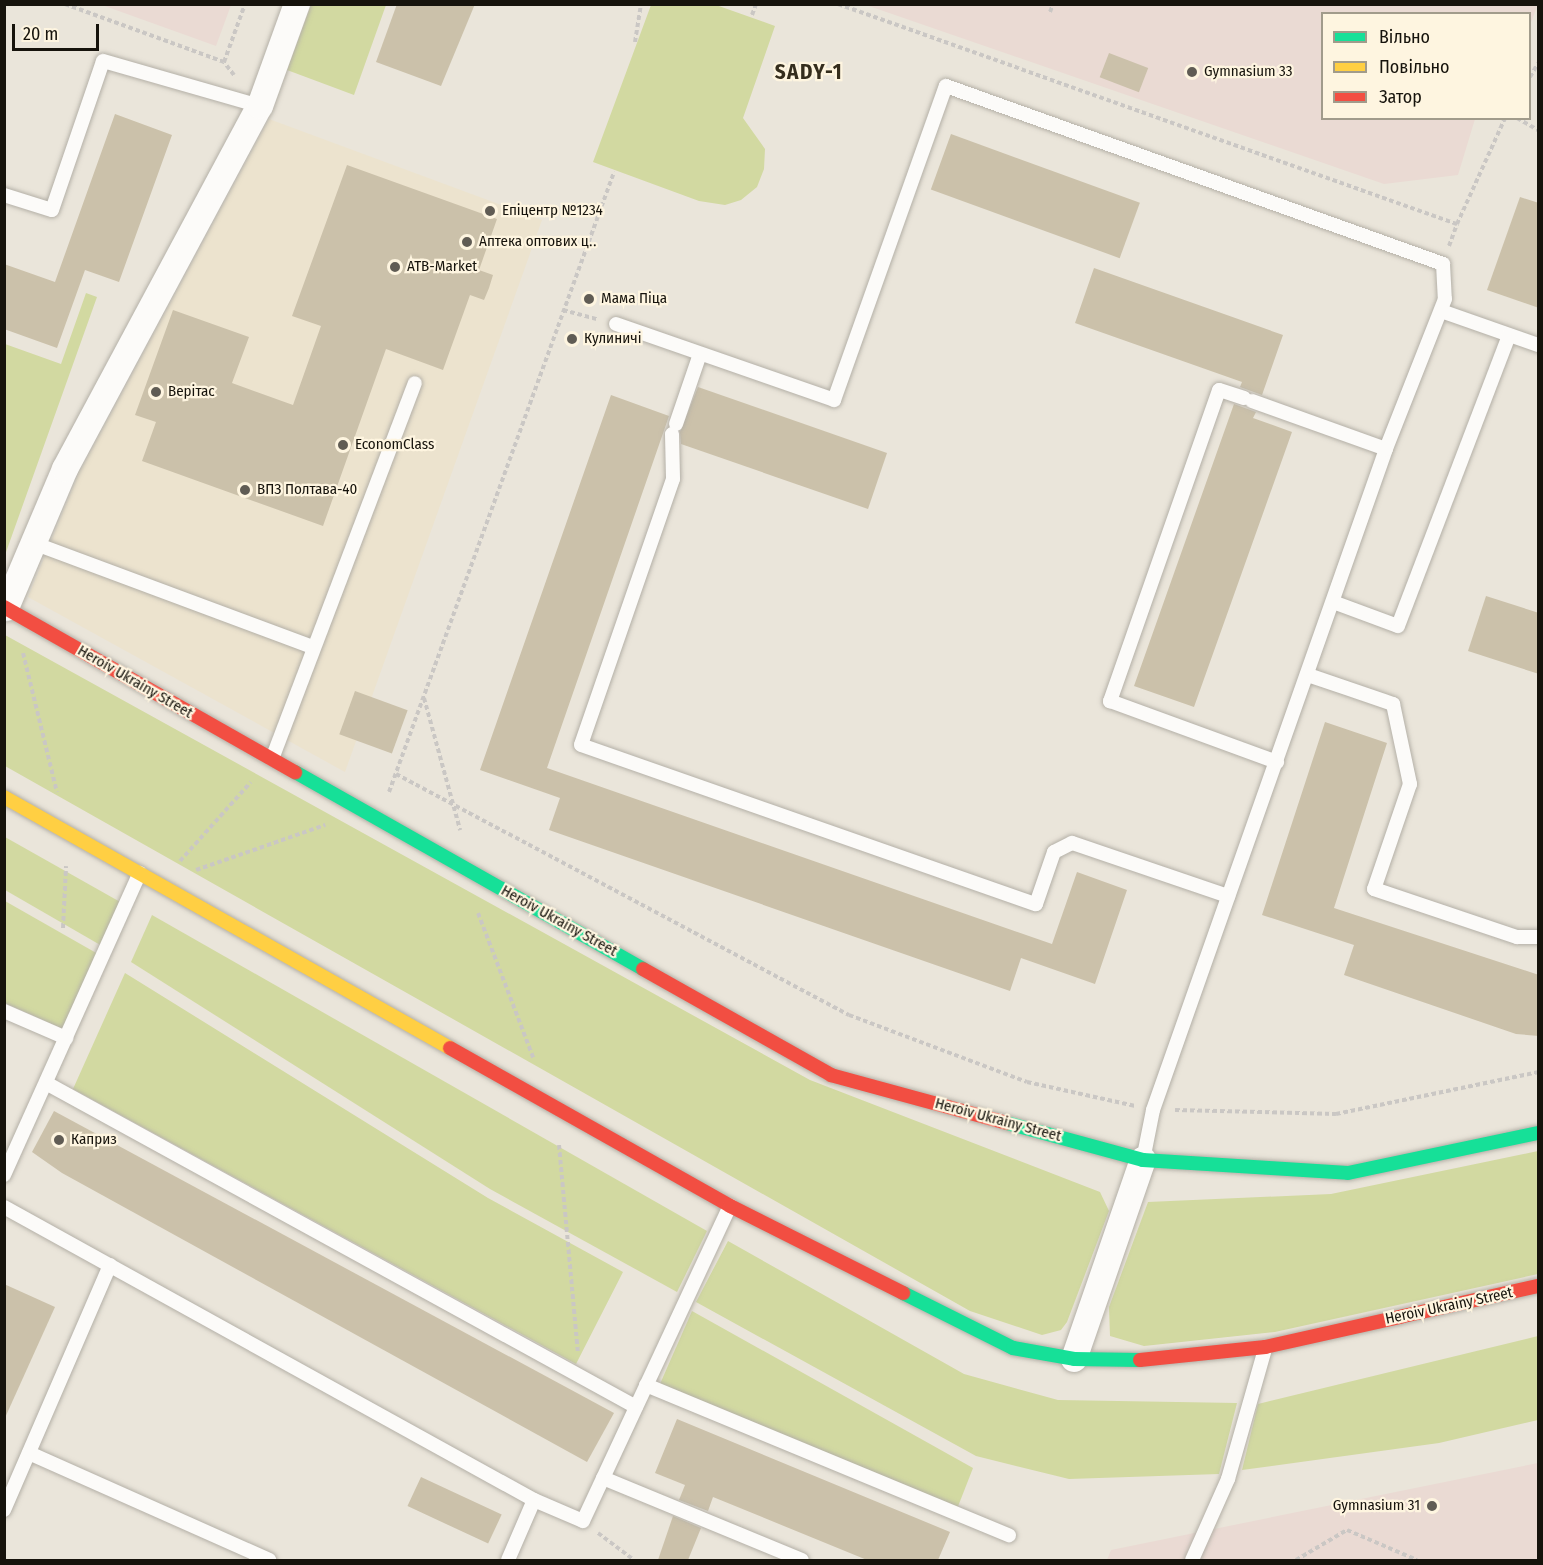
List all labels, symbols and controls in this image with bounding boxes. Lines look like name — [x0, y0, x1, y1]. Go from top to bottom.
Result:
scale bar — [15, 12, 102, 50]
legend — [1321, 12, 1531, 120]
text: 20 m — [23, 23, 58, 45]
text: Вільно — [1379, 26, 1430, 48]
text: Повільно — [1379, 56, 1450, 78]
district label: SADY-1 — [775, 59, 843, 85]
place label: Gymnasium 33 — [1204, 63, 1293, 81]
marker: Gymnasium 33 — [1185, 65, 1199, 79]
text: Затор — [1379, 86, 1422, 108]
place label: Епіцентр №1234 — [502, 202, 603, 220]
marker: Епіцентр №1234 — [483, 204, 497, 218]
place label: Аптека оптових ц‥ — [479, 233, 597, 251]
marker: Аптека оптових ц‥ — [460, 235, 474, 249]
place label: ATB-Market — [407, 258, 477, 276]
marker: ATB-Market — [388, 260, 402, 274]
place label: Мама Піца — [601, 290, 667, 308]
marker: Мама Піца — [582, 292, 596, 306]
place label: Кулиничі — [584, 330, 641, 348]
marker: Кулиничі — [565, 332, 579, 346]
place label: Верітас — [168, 383, 215, 401]
marker: Верітас — [149, 385, 163, 399]
place label: EconomClass — [355, 436, 434, 454]
marker: EconomClass — [336, 438, 350, 452]
place label: ВПЗ Полтава-40 — [257, 481, 357, 499]
marker: ВПЗ Полтава-40 — [238, 483, 252, 497]
street label: Heroiv Ukrainy Street — [74, 642, 196, 722]
street label: Heroiv Ukrainy Street — [498, 882, 620, 960]
street label: Heroiv Ukrainy Street — [933, 1095, 1063, 1145]
place label: Каприз — [71, 1131, 117, 1149]
marker: Каприз — [52, 1133, 66, 1147]
street label: Heroiv Ukrainy Street — [1384, 1284, 1514, 1328]
place label: Gymnasium 31 — [1333, 1497, 1420, 1515]
marker: Gymnasium 31 — [1425, 1499, 1439, 1513]

